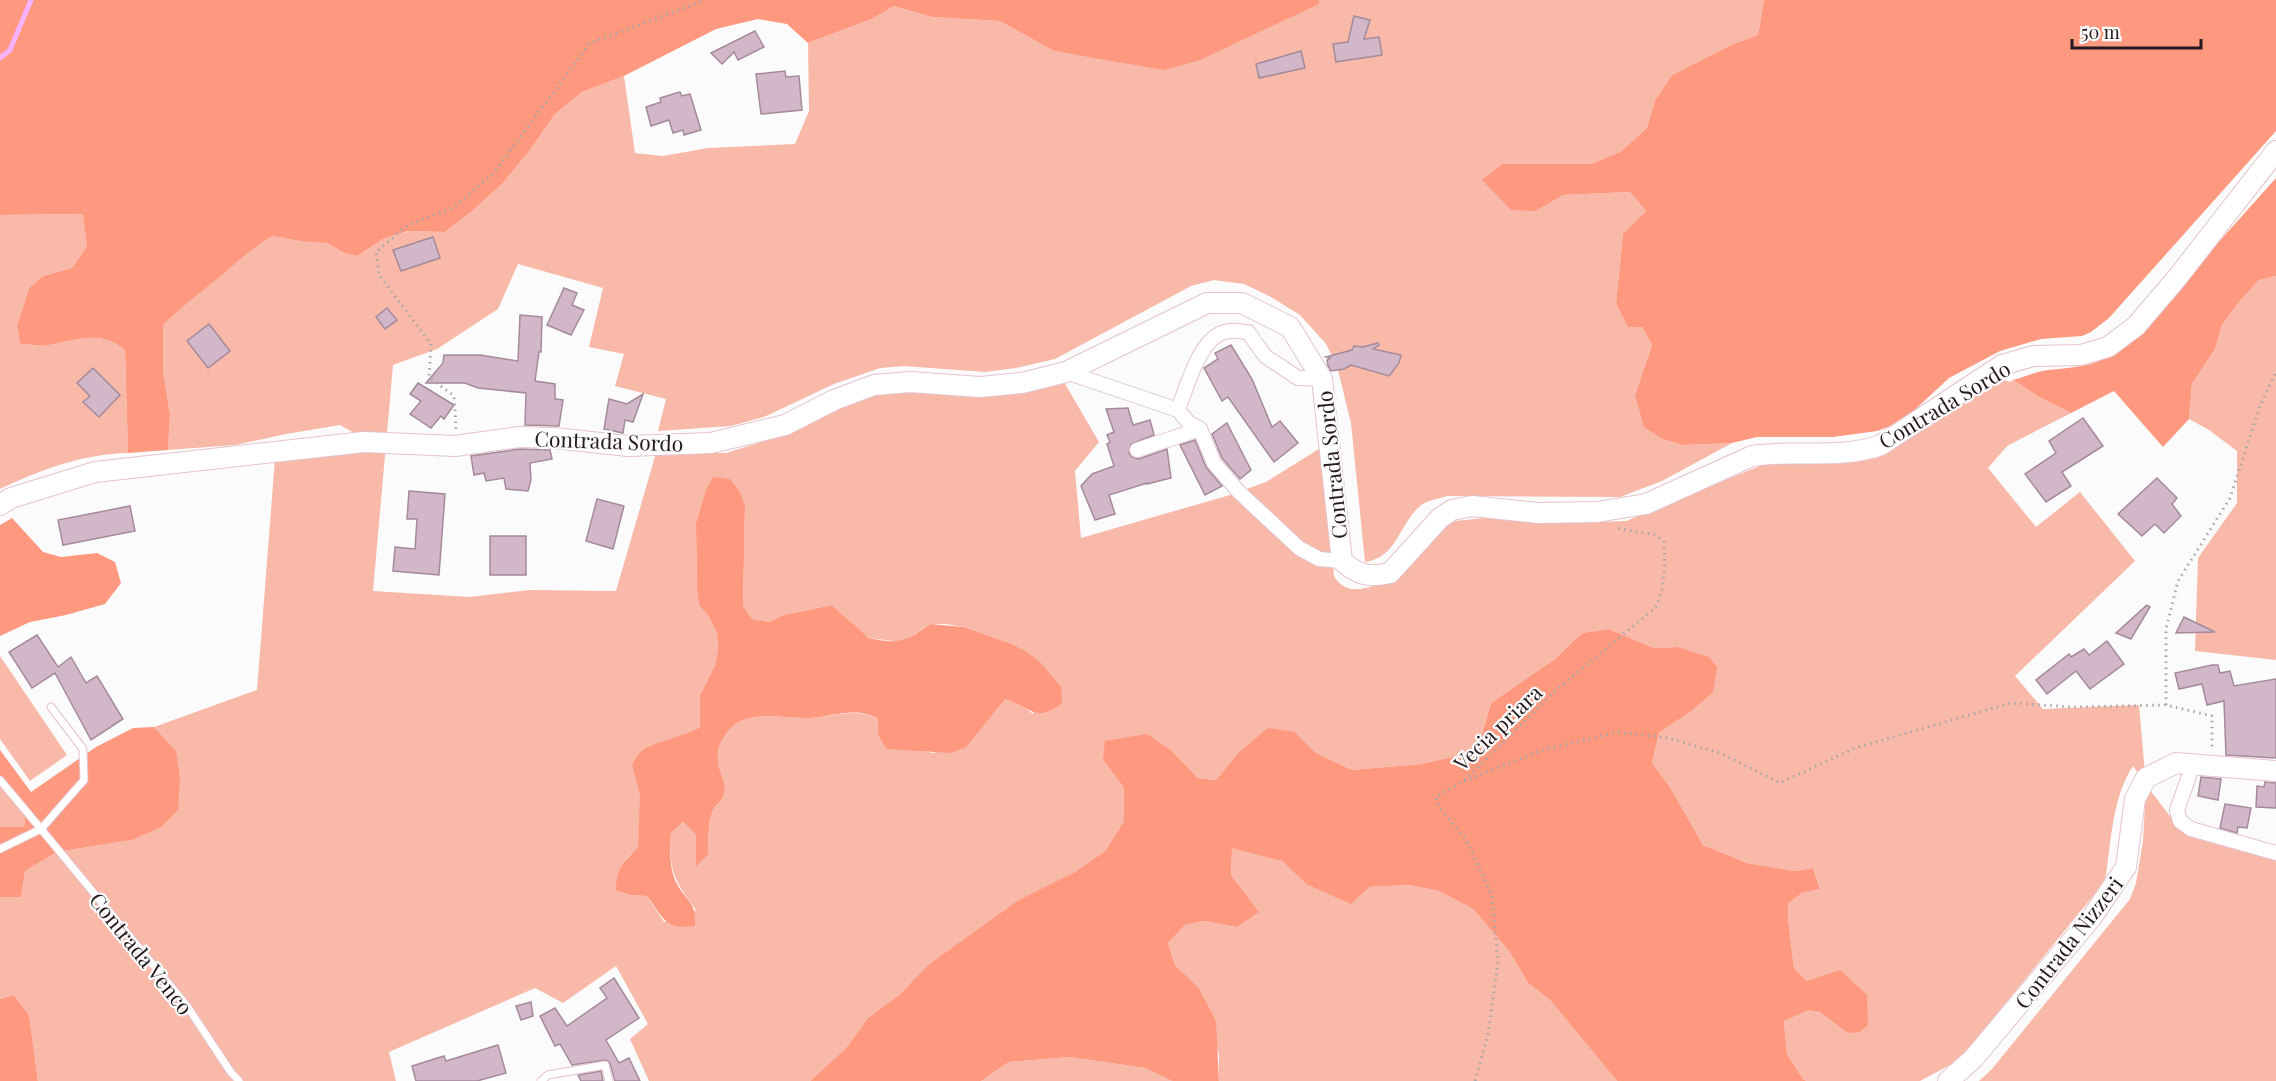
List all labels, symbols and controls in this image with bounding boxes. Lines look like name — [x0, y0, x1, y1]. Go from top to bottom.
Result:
scale bar — [2072, 12, 2201, 50]
text: 50 m — [2081, 20, 2120, 44]
street label: Contrada Sordo — [1873, 354, 2015, 454]
street label: Contrada Sordo — [1309, 390, 1353, 540]
street label: Contrada Sordo — [534, 423, 684, 457]
street label: Vecia priara — [1446, 678, 1548, 777]
street label: Contrada Nizzeri — [2008, 870, 2128, 1014]
street label: Contrada Venco — [84, 886, 200, 1020]

